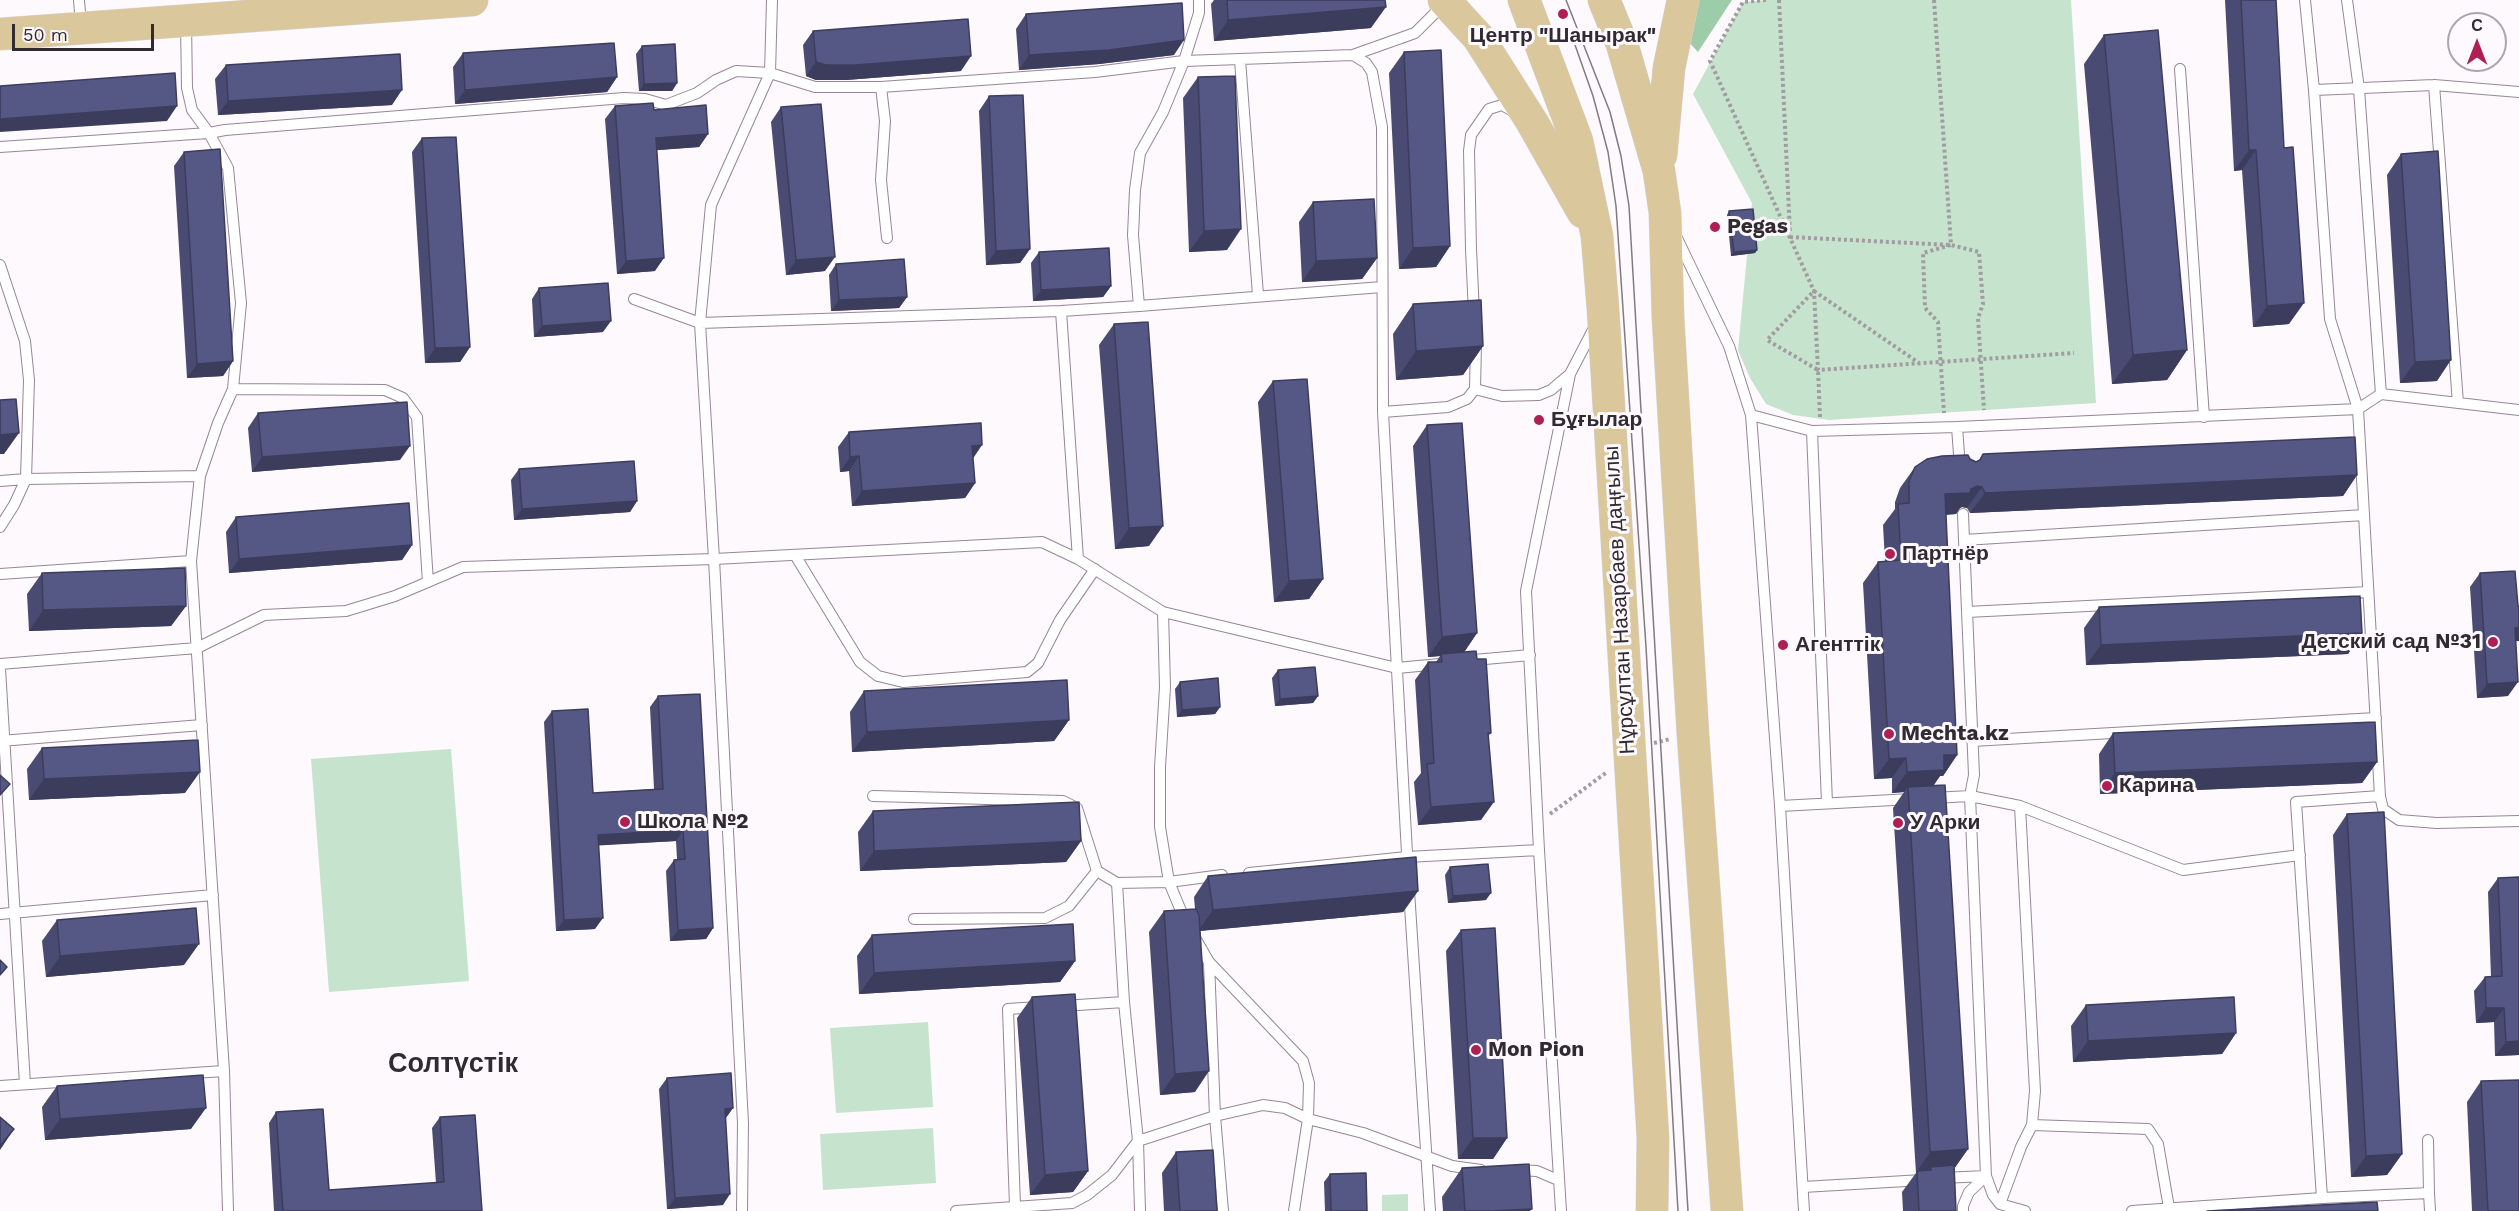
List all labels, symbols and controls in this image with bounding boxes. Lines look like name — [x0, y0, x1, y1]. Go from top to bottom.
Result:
marker: Центр "Шанырак" — [1556, 7, 1570, 21]
scale bar — [15, 12, 158, 50]
north arrow — [2447, 12, 2507, 72]
text: С — [2471, 16, 2483, 35]
place label: Центр "Шанырак" — [1470, 23, 1656, 49]
text: 50 m — [23, 24, 68, 45]
place label: Pegas — [1727, 214, 1788, 240]
marker: Pegas — [1708, 220, 1722, 234]
place label: Бұғылар — [1551, 407, 1642, 433]
marker: Бұғылар — [1532, 413, 1546, 427]
street label: Нұрсұлтан Назарбаев даңғылы — [1599, 445, 1641, 755]
place label: Партнёр — [1902, 541, 1989, 567]
marker: Партнёр — [1883, 547, 1897, 561]
place label: Детский сад №31 — [2301, 629, 2481, 655]
place label: Агенттік — [1795, 632, 1880, 658]
marker: Детский сад №31 — [2486, 635, 2500, 649]
marker: Агенттік — [1776, 638, 1790, 652]
place label: Mechta.kz — [1901, 721, 2009, 747]
marker: Mechta.kz — [1882, 727, 1896, 741]
place label: Карина — [2119, 773, 2194, 799]
marker: Карина — [2100, 779, 2114, 793]
place label: Школа №2 — [637, 809, 749, 835]
place label: У Арки — [1910, 810, 1980, 836]
marker: Школа №2 — [618, 815, 632, 829]
marker: У Арки — [1891, 816, 1905, 830]
place label: Mon Pion — [1488, 1037, 1584, 1063]
marker: Mon Pion — [1469, 1043, 1483, 1057]
district label: Солтүстік — [388, 1048, 518, 1080]

